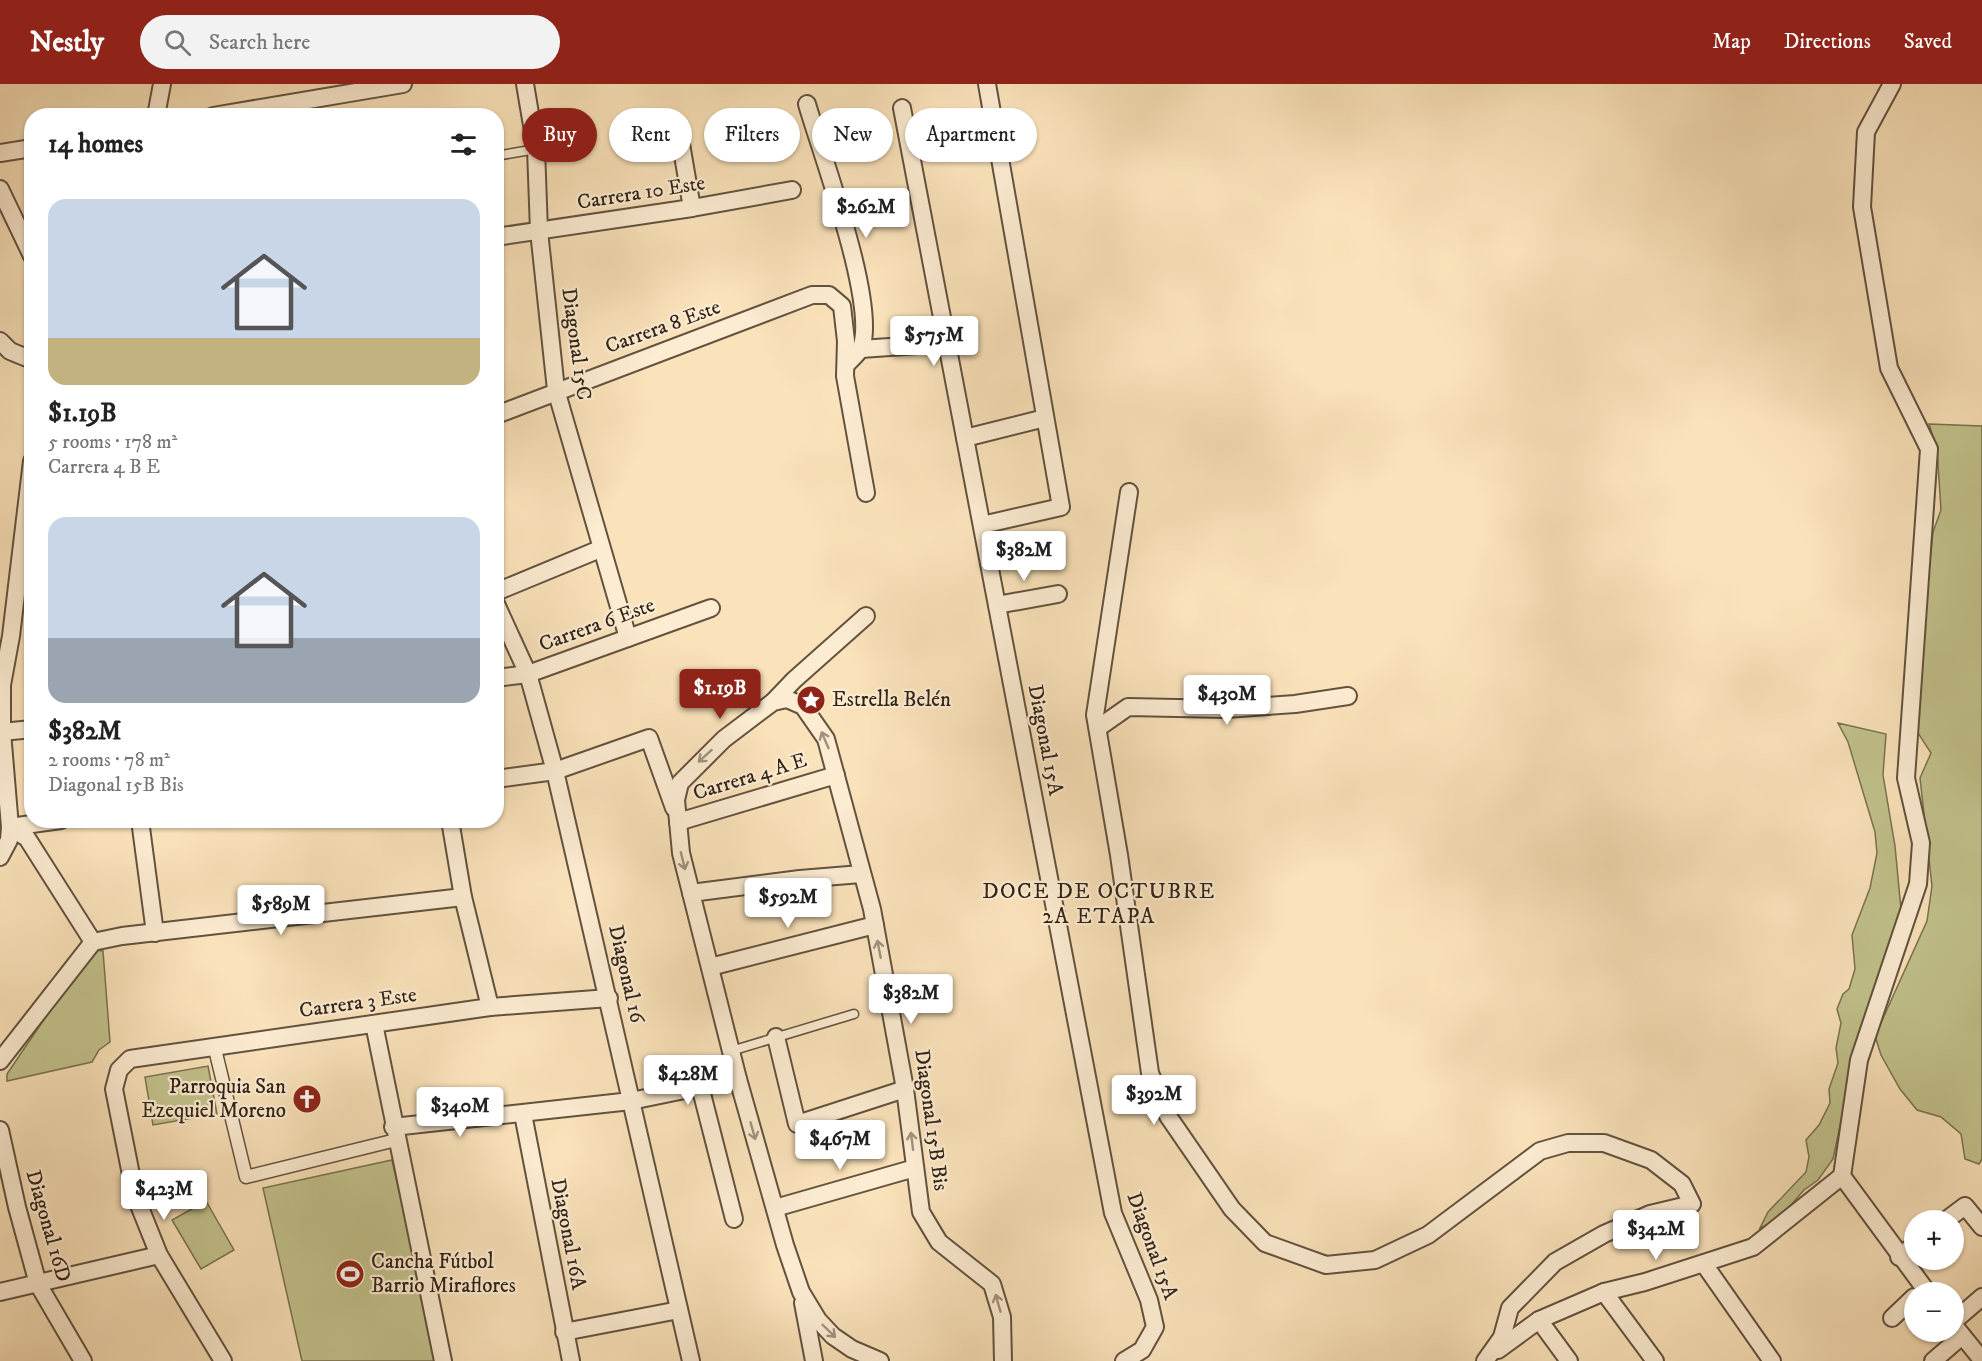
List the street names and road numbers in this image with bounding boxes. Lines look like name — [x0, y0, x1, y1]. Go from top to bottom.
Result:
street label: Carrera 10 Este — [575, 170, 707, 216]
street label: Diagonal 15C — [555, 286, 597, 402]
street label: Carrera 8 Este — [602, 294, 724, 360]
street label: Carrera 6 Este — [536, 592, 659, 658]
street label: Diagonal 15A — [1022, 682, 1069, 798]
street label: Carrera 4 A E — [690, 747, 810, 807]
street label: Diagonal 16 — [602, 923, 650, 1027]
street label: Carrera 3 Este — [298, 982, 419, 1024]
street label: Diagonal 15B Bis — [908, 1048, 954, 1192]
street label: Diagonal 16D — [20, 1167, 76, 1285]
street label: Diagonal 16A — [544, 1176, 592, 1293]
street label: Diagonal 15A — [1121, 1189, 1184, 1304]

